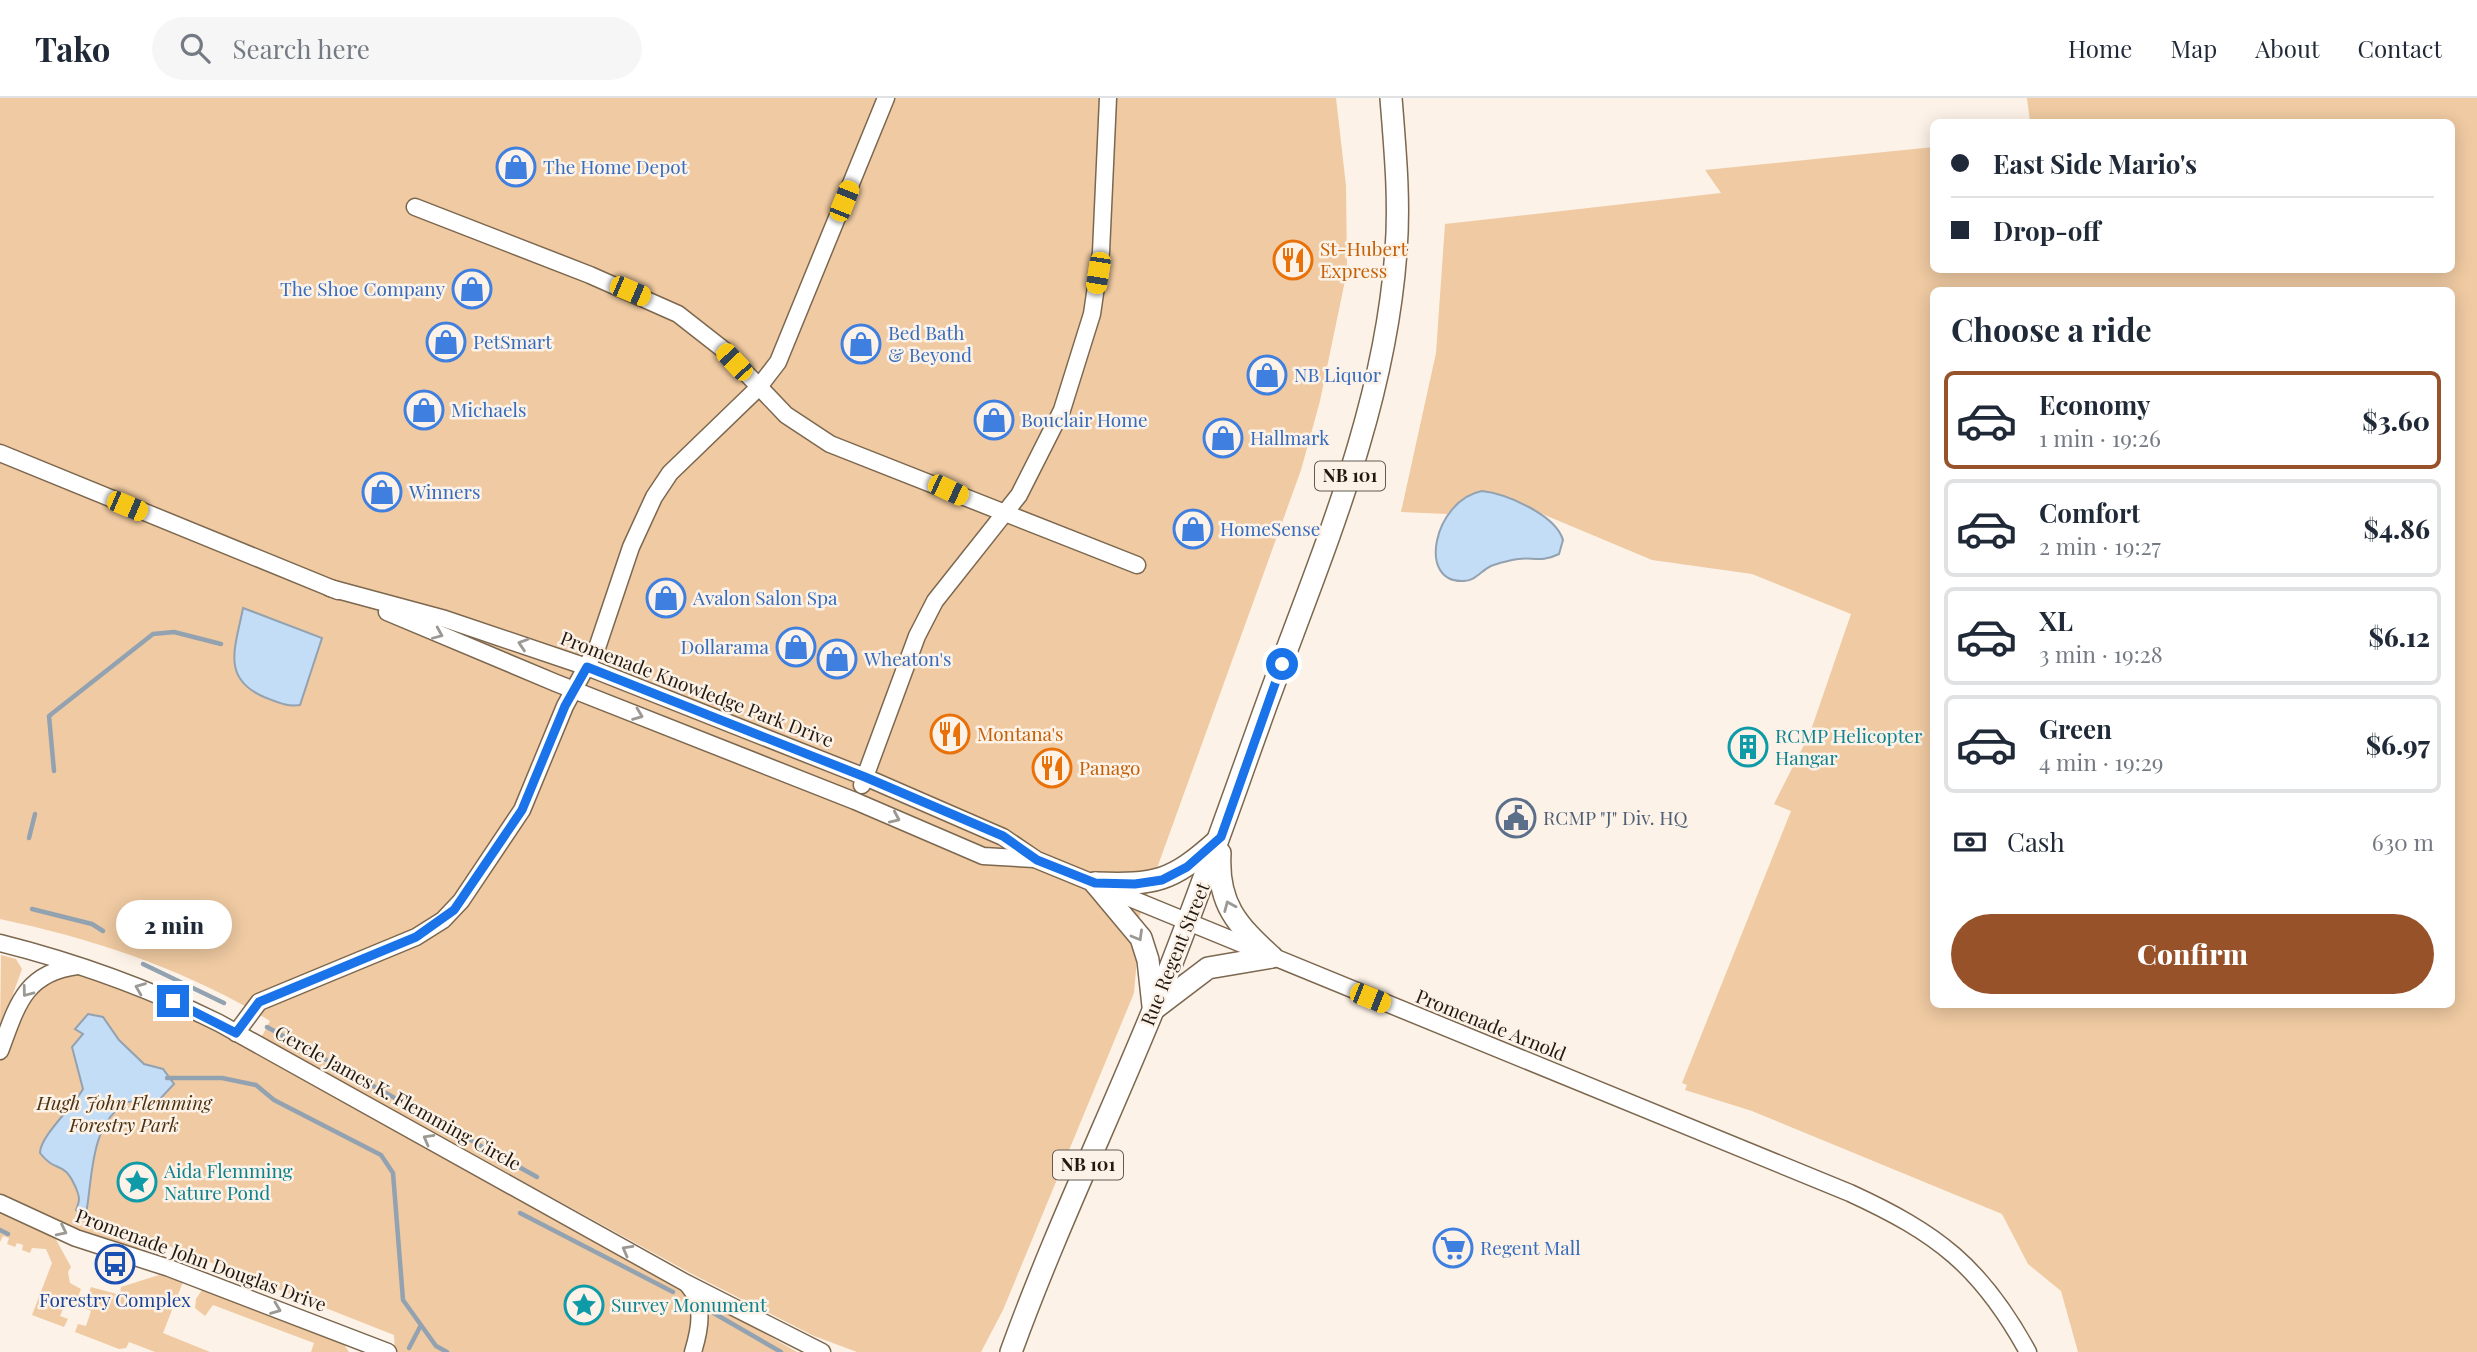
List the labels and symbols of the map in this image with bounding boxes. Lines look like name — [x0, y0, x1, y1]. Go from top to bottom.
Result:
shop icon: The Home Depot — [495, 146, 537, 188]
place label: The Home Depot — [543, 153, 688, 179]
car — [827, 178, 862, 224]
place label: St-Hubert Express — [1320, 235, 1407, 283]
restaurant icon: St-Hubert Express — [1272, 239, 1314, 281]
car — [1085, 251, 1112, 295]
shop icon: The Shoe Company — [451, 268, 493, 310]
car — [607, 273, 654, 309]
place label: The Shoe Company — [280, 275, 445, 301]
place label: Bed Bath & Beyond — [888, 319, 972, 367]
shop icon: PetSmart — [425, 321, 467, 363]
shop icon: Bed Bath & Beyond — [840, 323, 882, 365]
place label: PetSmart — [473, 328, 552, 354]
car — [712, 339, 757, 385]
shop icon: NB Liquor — [1246, 354, 1288, 396]
place label: NB Liquor — [1294, 361, 1382, 387]
shop icon: Michaels — [403, 389, 445, 431]
place label: Michaels — [451, 396, 527, 422]
shop icon: Bouclair Home — [973, 399, 1015, 441]
place label: Bouclair Home — [1021, 406, 1148, 432]
shop icon: Hallmark — [1202, 417, 1244, 459]
place label: Hallmark — [1250, 424, 1330, 450]
road number: NB 101 — [1315, 462, 1385, 490]
shop icon: Winners — [361, 471, 403, 513]
car — [925, 472, 972, 508]
place label: Winners — [408, 478, 481, 504]
car — [104, 488, 151, 524]
shop icon: HomeSense — [1172, 508, 1214, 550]
place label: HomeSense — [1220, 515, 1320, 541]
shop icon: Avalon Salon Spa — [645, 577, 687, 619]
place label: Avalon Salon Spa — [692, 584, 838, 610]
street label: Promenade Knowledge Park Drive — [557, 624, 838, 752]
one-way arrow — [432, 625, 444, 639]
shop icon: Dollarama — [775, 626, 817, 668]
place label: Dollarama — [680, 633, 770, 659]
one-way arrow — [517, 638, 529, 653]
shop icon: Wheaton's — [816, 638, 858, 680]
place label: Wheaton's — [863, 645, 951, 671]
route start — [1266, 648, 1298, 680]
one-way arrow — [632, 707, 644, 721]
restaurant icon: Montana's — [929, 713, 971, 755]
place label: Montana's — [977, 720, 1064, 746]
place label: RCMP Helicopter Hangar — [1775, 722, 1923, 770]
building icon: RCMP Helicopter Hangar — [1727, 726, 1769, 768]
restaurant icon: Panago — [1031, 747, 1073, 789]
place label: Panago — [1079, 754, 1141, 780]
public building icon: RCMP "J" Div. HQ — [1495, 797, 1537, 839]
place label: RCMP "J" Div. HQ — [1543, 804, 1688, 830]
one-way arrow — [888, 810, 900, 824]
street label: Rue Regent Street — [1133, 878, 1215, 1029]
callout: 2 min — [115, 900, 231, 948]
one-way arrow — [1223, 901, 1237, 913]
one-way arrow — [1130, 928, 1143, 941]
car — [1347, 980, 1394, 1016]
one-way arrow — [135, 982, 147, 996]
street label: Promenade Arnold — [1412, 982, 1570, 1066]
one-way arrow — [23, 984, 35, 997]
route end — [157, 985, 189, 1017]
street label: Cercle James K. Flemming Circle — [271, 1018, 526, 1176]
park label: Hugh John Flemming Forestry Park — [35, 1089, 213, 1137]
one-way arrow — [423, 1134, 435, 1147]
road number: NB 101 — [1053, 1150, 1123, 1180]
place label: Aida Flemming Nature Pond — [163, 1157, 293, 1205]
place icon: Aida Flemming Nature Pond — [116, 1161, 158, 1203]
street label: Promenade John Douglas Drive — [72, 1201, 331, 1317]
one-way arrow — [55, 1222, 67, 1236]
supermarket icon: Regent Mall — [1432, 1227, 1474, 1269]
place label: Regent Mall — [1480, 1234, 1581, 1260]
bus stop icon: Forestry Complex — [94, 1243, 136, 1285]
one-way arrow — [621, 1245, 634, 1258]
place icon: Survey Monument — [563, 1284, 605, 1326]
place label: Forestry Complex — [39, 1286, 191, 1312]
place label: Survey Monument — [611, 1291, 767, 1317]
one-way arrow — [269, 1301, 281, 1315]

